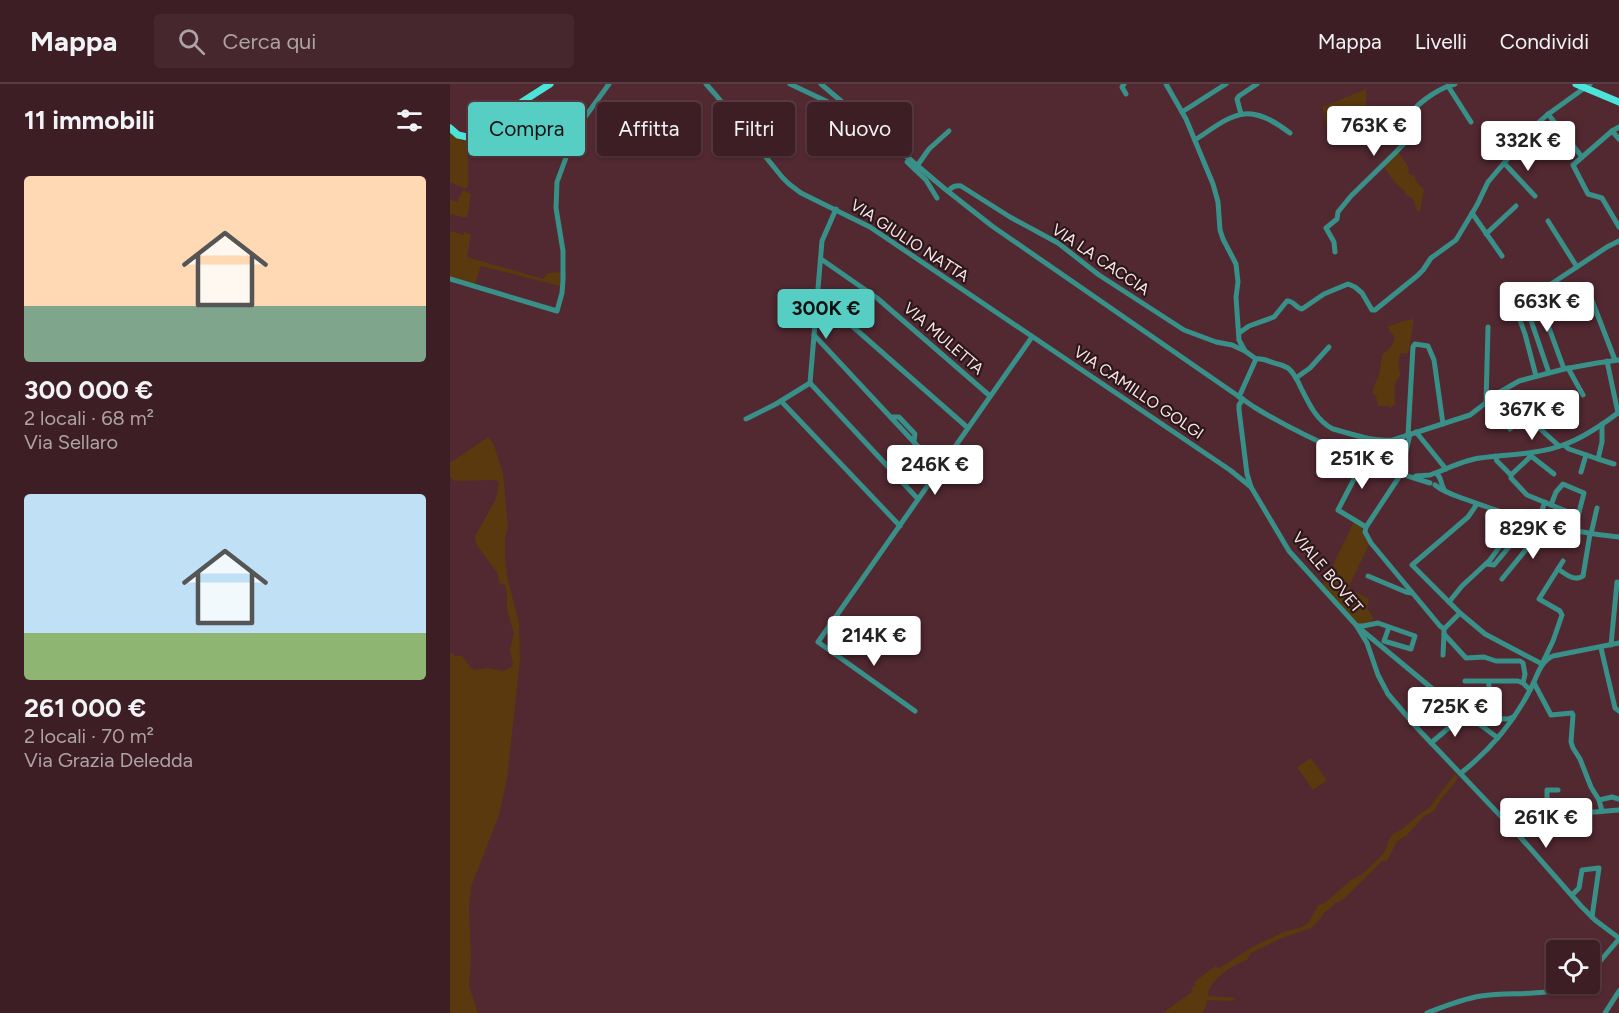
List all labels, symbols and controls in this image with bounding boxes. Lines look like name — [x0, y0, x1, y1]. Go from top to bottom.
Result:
search box — [154, 14, 574, 68]
text: Mappa — [30, 24, 118, 58]
icon: search — [175, 25, 208, 58]
text: Cerca qui — [223, 28, 316, 55]
text: Mappa — [1318, 29, 1382, 54]
text: Livelli — [1415, 29, 1467, 54]
text: Condividi — [1500, 29, 1589, 54]
chip: Compra — [468, 102, 585, 156]
chip: Affitta — [597, 102, 701, 156]
chip: Filtri — [713, 102, 795, 156]
chip: Nuovo — [807, 102, 912, 156]
text: 11 immobili — [24, 104, 155, 136]
icon: filters — [393, 104, 426, 137]
pin: 763K € — [1325, 106, 1423, 157]
text: 763K € — [1341, 113, 1407, 137]
pin: 332K € — [1479, 121, 1577, 172]
text: 332K € — [1495, 128, 1561, 152]
street label: VIA GIULIO NATTA — [847, 195, 973, 286]
icon: home — [171, 215, 279, 323]
street label: VIA LA CACCIA — [1048, 220, 1153, 299]
pin: 663K € — [1498, 282, 1596, 333]
pin: 300K € — [777, 289, 875, 340]
text: 663K € — [1514, 289, 1580, 313]
text: 300K € — [791, 296, 861, 320]
street label: VIA MULETTA — [900, 298, 988, 379]
street label: VIA CAMILLO GOLGI — [1070, 342, 1207, 443]
text: 300 000 € — [24, 374, 153, 406]
pin: 367K € — [1483, 390, 1581, 441]
text: 367K € — [1499, 397, 1565, 421]
text: 2 locali · 68 m² — [24, 406, 154, 430]
text: Via Sellaro — [24, 430, 118, 454]
pin: 251K € — [1313, 439, 1411, 490]
pin: 246K € — [886, 445, 984, 496]
text: 251K € — [1330, 446, 1394, 470]
text: 246K € — [901, 452, 969, 476]
pin: 829K € — [1484, 509, 1582, 560]
text: 829K € — [1499, 516, 1567, 540]
street label: VIALE BOVET — [1288, 528, 1367, 617]
icon: home — [171, 533, 279, 641]
pin: 214K € — [825, 616, 923, 667]
text: 214K € — [842, 623, 906, 647]
pin: 725K € — [1406, 687, 1504, 738]
text: 261 000 € — [24, 692, 146, 724]
text: 725K € — [1422, 694, 1488, 718]
text: 2 locali · 70 m² — [24, 724, 154, 748]
text: Via Grazia Deledda — [24, 748, 193, 772]
pin: 261K € — [1497, 798, 1595, 849]
text: 261K € — [1514, 805, 1578, 829]
map controls — [1546, 940, 1600, 994]
button: locate — [1546, 940, 1600, 994]

